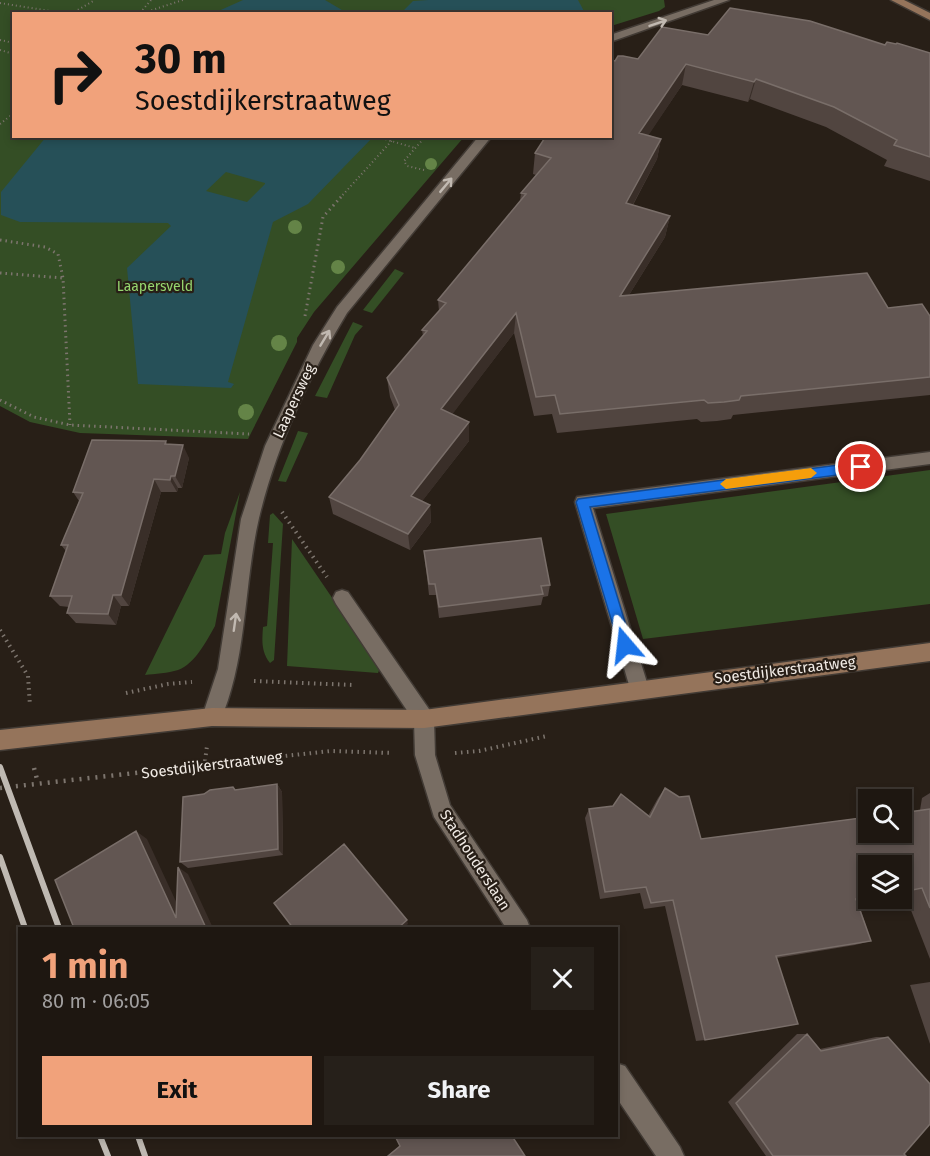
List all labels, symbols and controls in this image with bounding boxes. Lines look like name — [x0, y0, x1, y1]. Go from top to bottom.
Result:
one-way arrow — [648, 17, 667, 28]
text: 30 m — [135, 34, 227, 84]
icon: right — [36, 36, 114, 114]
text: Soestdijkerstraatweg — [135, 85, 391, 117]
one-way arrow — [439, 178, 452, 194]
park label: Laapersveld — [117, 278, 193, 295]
one-way arrow — [319, 330, 331, 347]
street label: Laapersweg — [269, 361, 319, 441]
pin — [835, 441, 886, 492]
icon: arrive — [844, 450, 877, 483]
one-way arrow — [230, 612, 241, 632]
position arrow — [593, 613, 657, 677]
street label: Soestdijkerstraatweg — [713, 652, 857, 688]
street label: Soestdijkerstraatweg — [140, 747, 284, 783]
map controls — [858, 789, 912, 909]
button: search — [858, 789, 912, 843]
street label: Stadhouderslaan — [436, 806, 514, 914]
button: layers — [858, 855, 912, 909]
text: 1 min — [42, 944, 129, 988]
button: close — [531, 947, 594, 1010]
text: 80 m · 06:05 — [42, 989, 150, 1013]
button: Exit — [42, 1056, 312, 1125]
button: Share — [324, 1056, 594, 1125]

